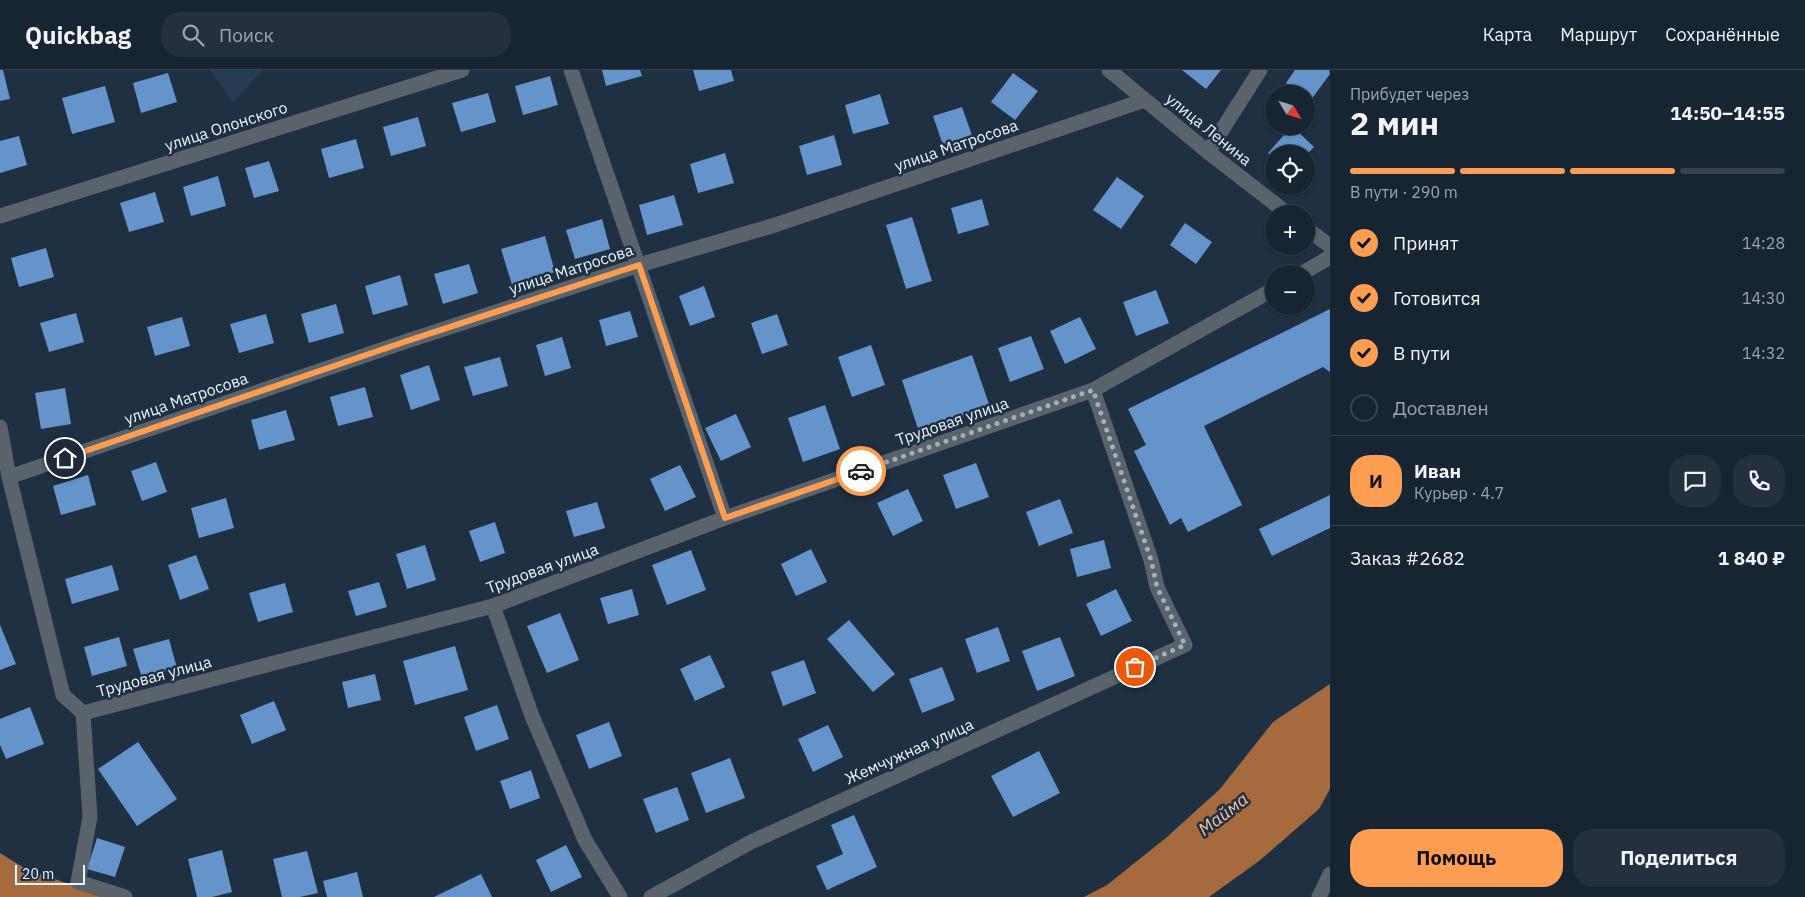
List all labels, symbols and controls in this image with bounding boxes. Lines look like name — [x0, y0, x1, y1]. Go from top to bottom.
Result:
search box — [161, 12, 511, 57]
text: Quickbag — [25, 19, 131, 51]
icon: search — [179, 21, 207, 49]
text: Поиск — [219, 23, 274, 47]
text: Карта — [1483, 23, 1532, 46]
text: Маршрут — [1560, 23, 1637, 46]
text: Сохранённые — [1665, 23, 1780, 46]
text: Прибудет через — [1350, 84, 1469, 104]
north arrow — [1265, 85, 1315, 135]
map controls — [1265, 85, 1315, 315]
street label: улица Ленина — [1162, 88, 1256, 170]
street label: улица Олонского — [162, 97, 290, 155]
text: 14:50–14:55 — [1670, 101, 1785, 125]
text: 2 мин — [1350, 102, 1439, 144]
street label: улица Матросова — [892, 114, 1021, 176]
button: locate — [1265, 145, 1315, 195]
text: В пути · 290 m — [1350, 182, 1458, 202]
button: + — [1265, 205, 1315, 255]
icon: check — [1350, 229, 1378, 257]
text: Принят — [1393, 231, 1459, 255]
text: 14:28 — [1742, 233, 1785, 253]
street label: улица Матросова — [506, 239, 636, 299]
button: − — [1265, 265, 1315, 315]
icon: check — [1350, 284, 1378, 312]
text: Готовится — [1393, 286, 1481, 310]
text: 14:30 — [1742, 288, 1785, 308]
icon: check — [1350, 339, 1378, 367]
text: В пути — [1393, 341, 1451, 365]
text: 14:32 — [1742, 343, 1785, 363]
street label: улица Матросова — [122, 367, 251, 429]
street label: Трудовая улица — [893, 392, 1011, 450]
text: Доставлен — [1393, 396, 1489, 420]
pin — [44, 437, 86, 479]
icon: home — [51, 444, 79, 472]
courier — [836, 446, 886, 496]
button: chat — [1669, 455, 1721, 507]
button: phone — [1733, 455, 1785, 507]
icon: car — [847, 457, 875, 485]
text: Иван — [1414, 459, 1461, 483]
text: И — [1369, 469, 1383, 493]
text: Курьер · 4.7 — [1414, 483, 1504, 503]
street label: Трудовая улица — [483, 538, 601, 598]
text: Заказ #2682 — [1350, 546, 1465, 570]
text: 1 840 ₽ — [1718, 546, 1785, 570]
pin — [1114, 646, 1156, 688]
street label: Трудовая улица — [94, 651, 214, 701]
icon: bag — [1121, 653, 1149, 681]
street label: Жемчужная улица — [842, 713, 977, 788]
water label: Майма — [1193, 787, 1253, 841]
button: Помощь — [1350, 829, 1563, 887]
button: Поделиться — [1573, 829, 1785, 887]
scale bar — [15, 862, 85, 885]
text: 20 m — [22, 865, 54, 883]

